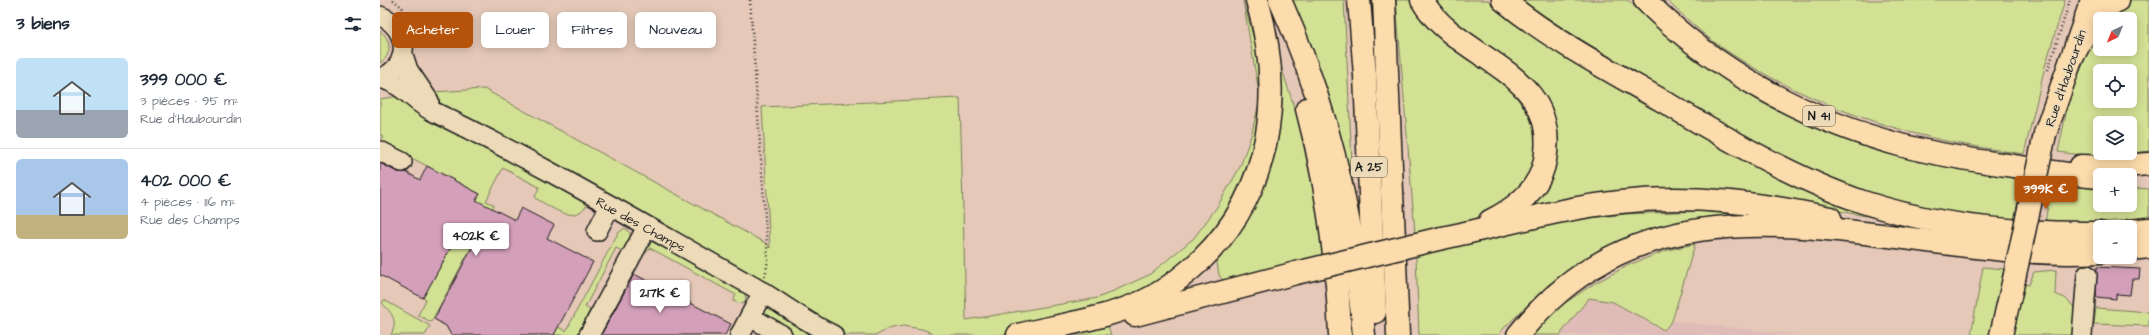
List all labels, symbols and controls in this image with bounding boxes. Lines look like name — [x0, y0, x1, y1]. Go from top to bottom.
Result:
text: 3 biens — [16, 12, 70, 36]
chip: Acheter — [392, 12, 473, 48]
chip: Louer — [481, 12, 549, 48]
chip: Filtres — [557, 12, 627, 48]
chip: Nouveau — [635, 12, 716, 48]
north arrow — [2093, 12, 2137, 56]
map controls — [2093, 12, 2137, 264]
icon: filters — [342, 13, 364, 35]
street label: Rue d'Haubourdin — [2041, 27, 2091, 129]
button: locate — [2093, 64, 2137, 108]
text: 399 000 € — [140, 68, 227, 92]
icon: home — [48, 74, 96, 122]
text: 3 pièces · 95 m² — [140, 92, 239, 110]
road number: N 41 — [1803, 106, 1835, 126]
text: Rue d'Haubourdin — [140, 110, 242, 128]
button: layers — [2093, 116, 2137, 160]
road number: A 25 — [1351, 157, 1387, 177]
button: + — [2093, 168, 2137, 212]
text: 402 000 € — [140, 169, 231, 193]
icon: home — [48, 175, 96, 223]
pin: 399K € — [2013, 176, 2079, 210]
text: 399K € — [2024, 180, 2068, 198]
text: 4 pièces · 116 m² — [140, 193, 236, 211]
street label: Rue des Champs — [593, 193, 689, 257]
text: Rue des Champs — [140, 211, 240, 229]
button: − — [2093, 220, 2137, 264]
pin: 402K € — [443, 223, 509, 257]
text: 402K € — [452, 227, 500, 245]
pin: 217K € — [627, 280, 693, 314]
text: 217K € — [640, 284, 680, 302]

